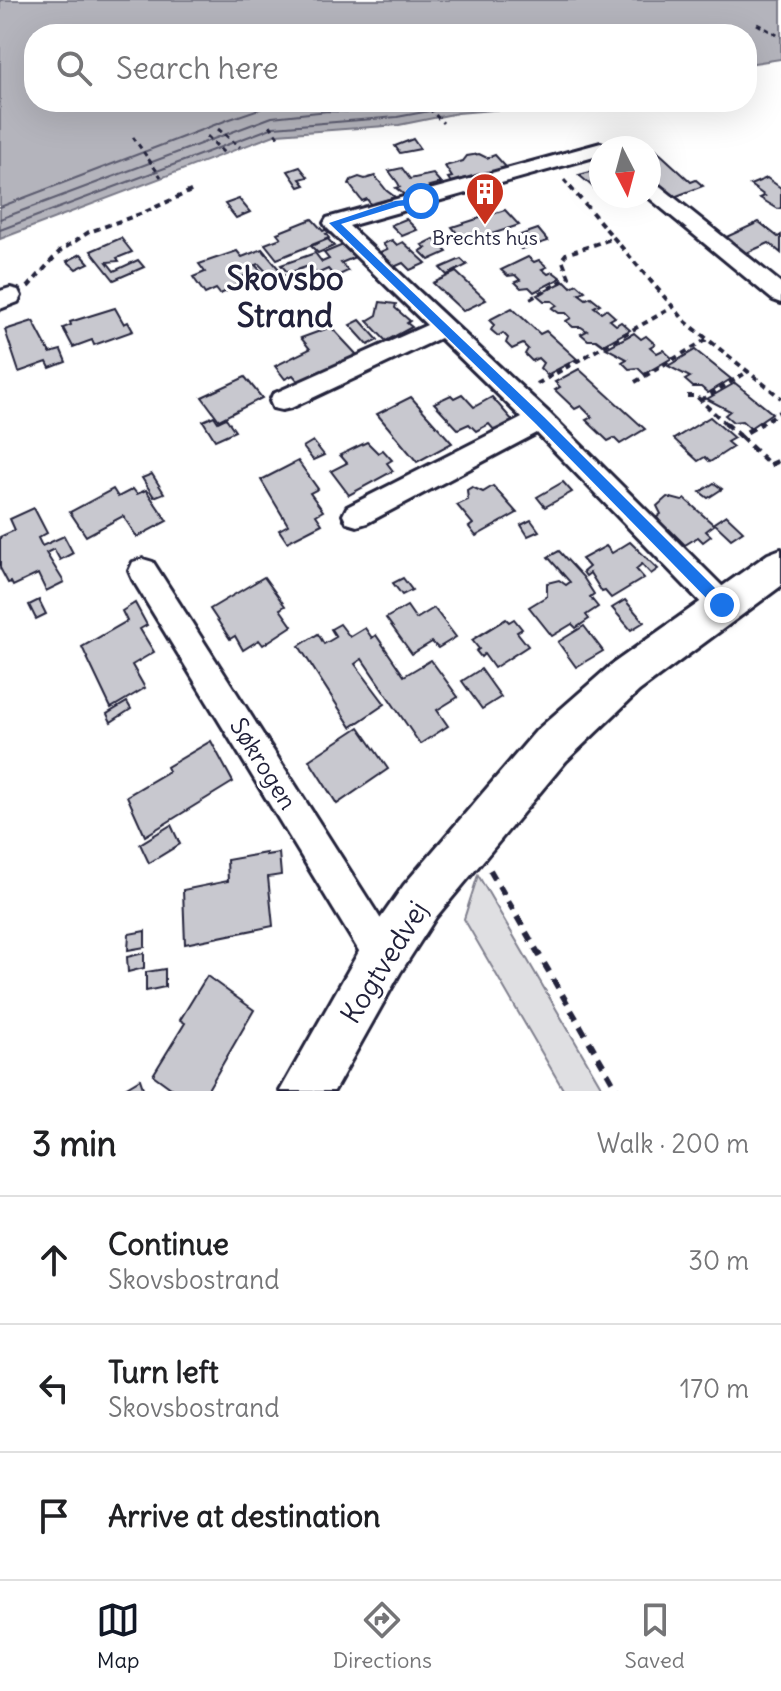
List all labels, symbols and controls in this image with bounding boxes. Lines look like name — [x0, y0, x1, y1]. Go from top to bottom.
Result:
search box — [24, 24, 757, 112]
icon: search — [52, 46, 96, 90]
text: Search here — [116, 49, 279, 87]
north arrow — [589, 136, 661, 208]
building icon: Brechts hus — [464, 171, 506, 226]
route start — [403, 183, 439, 219]
place label: Brechts hus — [432, 225, 538, 250]
district label: Skovsbo Strand — [226, 258, 344, 336]
route end — [704, 587, 740, 623]
street label: Søkrogen — [224, 712, 304, 815]
street label: Kogtvedvej — [332, 894, 436, 1030]
text: 3 min — [32, 1122, 117, 1165]
text: Walk · 200 m — [597, 1127, 749, 1160]
text: Continue — [108, 1225, 229, 1263]
icon: ahead — [32, 1238, 76, 1282]
text: 30 m — [688, 1244, 749, 1277]
text: Skovsbostrand — [108, 1263, 280, 1296]
text: Turn left — [108, 1353, 219, 1391]
icon: left — [32, 1366, 76, 1410]
text: 170 m — [680, 1372, 749, 1405]
text: Skovsbostrand — [108, 1391, 280, 1424]
icon: arrive — [32, 1494, 76, 1538]
text: Arrive at destination — [108, 1497, 380, 1535]
tab: Map — [96, 1598, 140, 1674]
tab: Directions — [333, 1598, 432, 1674]
tab: Saved — [624, 1598, 685, 1674]

